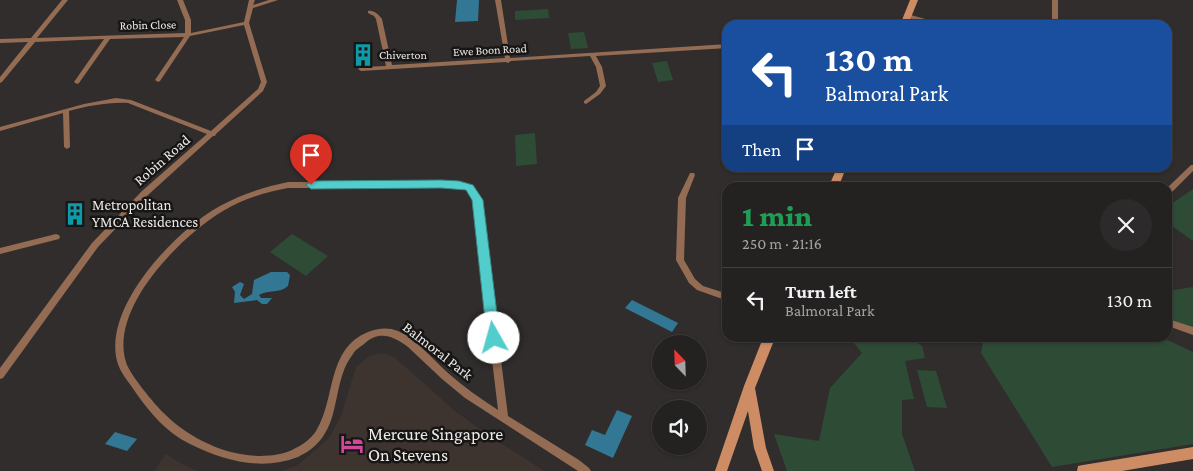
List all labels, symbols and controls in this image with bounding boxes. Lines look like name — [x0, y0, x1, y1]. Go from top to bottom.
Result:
street label: Robin Close — [120, 18, 176, 32]
icon: left — [742, 40, 807, 105]
text: 130 m — [825, 40, 913, 79]
street label: Ewe Boon Road — [453, 41, 528, 59]
building icon: Chiverton — [350, 42, 376, 68]
place label: Chiverton — [379, 48, 427, 62]
text: Balmoral Park — [825, 81, 948, 106]
street label: Robin Road — [131, 131, 193, 189]
pin — [290, 134, 332, 185]
icon: arrive — [791, 135, 819, 163]
text: Then — [742, 139, 781, 160]
icon: arrive — [297, 141, 325, 169]
place label: Metropolitan YMCA Residences — [92, 197, 198, 230]
text: 1 min — [742, 199, 812, 232]
button: close — [1100, 199, 1152, 251]
building icon: Metropolitan YMCA Residences — [62, 201, 88, 227]
text: 250 m · 21:16 — [742, 235, 822, 252]
text: Turn left — [785, 281, 857, 302]
icon: left — [742, 286, 770, 314]
text: 130 m — [1107, 290, 1152, 311]
text: Balmoral Park — [785, 302, 875, 319]
position arrow — [467, 311, 519, 363]
street label: Balmoral Park — [400, 319, 477, 384]
north arrow — [652, 335, 708, 390]
map controls — [652, 335, 707, 455]
button: sound — [652, 400, 707, 455]
place label: Mercure Singapore On Stevens — [368, 424, 503, 465]
hotel icon: Mercure Singapore On Stevens — [339, 431, 365, 457]

